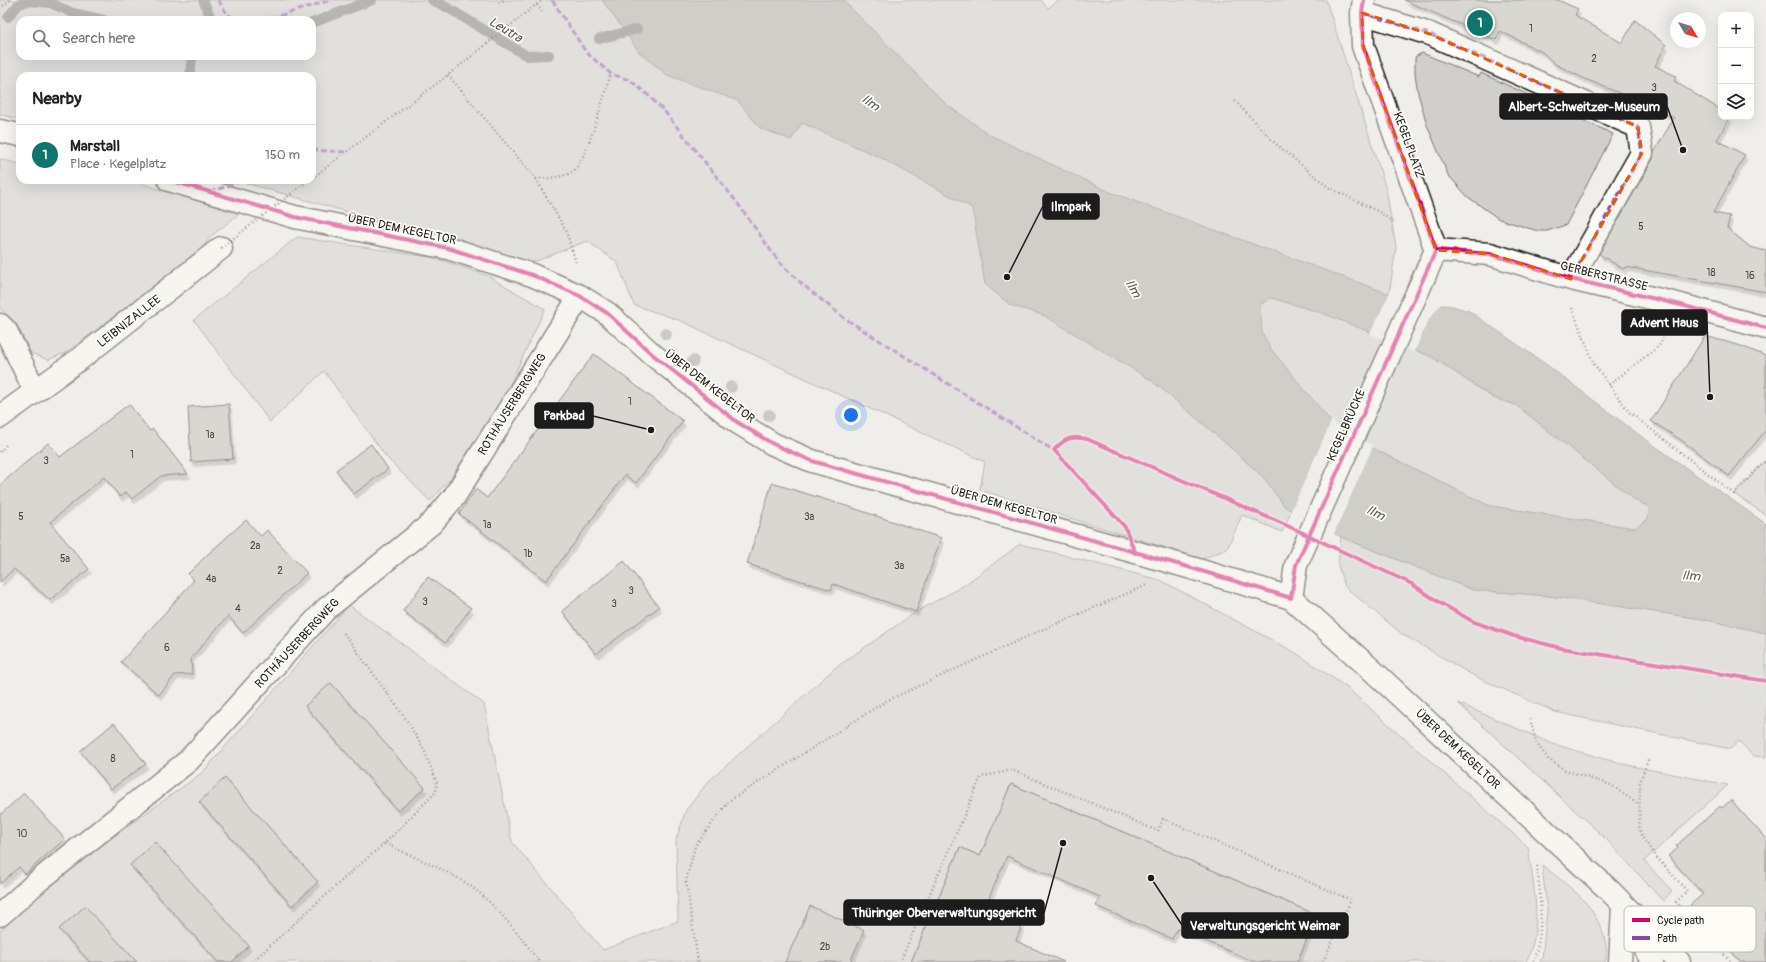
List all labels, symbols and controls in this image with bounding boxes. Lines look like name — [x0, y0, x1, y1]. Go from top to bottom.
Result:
pin: 1 — [1467, 8, 1493, 38]
north arrow — [1670, 12, 1706, 48]
map controls — [1718, 12, 1754, 120]
button: + — [1718, 12, 1754, 48]
water label: Leutra — [486, 14, 526, 47]
search box — [16, 16, 316, 60]
house number: 1 — [1529, 23, 1533, 35]
icon: search — [30, 27, 52, 49]
text: Search here — [62, 29, 135, 48]
button: − — [1718, 48, 1754, 84]
house number: 2 — [1591, 53, 1597, 65]
house number: 3 — [1651, 82, 1657, 94]
button: layers — [1718, 84, 1754, 120]
text: Nearby — [32, 88, 81, 109]
water label: Ilm — [858, 91, 884, 115]
callout: Albert-Schweitzer-Museum — [1500, 94, 1667, 119]
text: Albert-Schweitzer-Museum — [1508, 99, 1660, 115]
street label: KEGELPLATZ — [1390, 110, 1427, 180]
text: Marstall — [70, 137, 120, 156]
text: 1 — [42, 147, 48, 163]
text: 150 m — [265, 147, 300, 163]
text: Place · Kegelplatz — [70, 156, 166, 172]
callout: Ilmpark — [1043, 194, 1099, 219]
text: Ilmpark — [1051, 199, 1092, 215]
street label: ÜBER DEM KEGELTOR — [346, 210, 458, 248]
house number: 5 — [1638, 221, 1644, 233]
street label: GERBERSTRASSE — [1559, 258, 1649, 295]
house number: 18 — [1707, 267, 1715, 279]
house number: 16 — [1745, 270, 1755, 282]
water label: Ilm — [1122, 277, 1145, 302]
street label: LEIBNIZALLEE — [94, 292, 164, 351]
callout: Advent Haus — [1622, 310, 1707, 335]
text: Advent Haus — [1630, 315, 1698, 331]
street label: ÜBER DEM KEGELTOR — [662, 346, 758, 426]
street label: ROTHÄUSERBERGWEG — [474, 350, 550, 458]
street label: KEGELBRÜCKE — [1323, 386, 1369, 464]
house number: 1 — [628, 396, 632, 408]
callout: Parkbad — [535, 403, 593, 428]
your location — [841, 405, 861, 425]
text: Parkbad — [543, 408, 585, 424]
house number: 1a — [206, 429, 215, 441]
house number: 1 — [130, 449, 134, 461]
house number: 3 — [43, 455, 49, 467]
street label: ÜBER DEM KEGELTOR — [949, 482, 1059, 528]
water label: Ilm — [1364, 502, 1389, 525]
house number: 5 — [18, 511, 24, 523]
house number: 3a — [804, 511, 814, 523]
house number: 1a — [483, 519, 492, 531]
house number: 2a — [250, 540, 260, 552]
house number: 1b — [524, 548, 532, 560]
house number: 5a — [60, 553, 70, 565]
house number: 3a — [894, 560, 904, 572]
house number: 2 — [277, 565, 283, 577]
water label: Ilm — [1681, 567, 1702, 585]
house number: 4a — [206, 573, 217, 585]
house number: 3 — [628, 585, 634, 597]
street label: ROTHÄUSERBERGWEG — [251, 595, 343, 691]
house number: 3 — [422, 596, 428, 608]
house number: 3 — [611, 598, 617, 610]
house number: 4 — [235, 603, 241, 615]
house number: 6 — [164, 642, 170, 654]
street label: ÜBER DEM KEGELTOR — [1412, 705, 1504, 793]
house number: 8 — [110, 753, 116, 765]
house number: 10 — [17, 828, 28, 840]
callout: Thüringer Oberverwaltungsgericht — [844, 900, 1044, 925]
text: Thüringer Oberverwaltungsgericht — [851, 905, 1037, 921]
legend — [1624, 906, 1756, 952]
callout: Verwaltungsgericht Weimar — [1182, 913, 1348, 938]
text: Cycle path — [1657, 914, 1704, 927]
text: Verwaltungsgericht Weimar — [1190, 918, 1341, 934]
text: Path — [1657, 932, 1677, 945]
house number: 2b — [820, 941, 830, 953]

